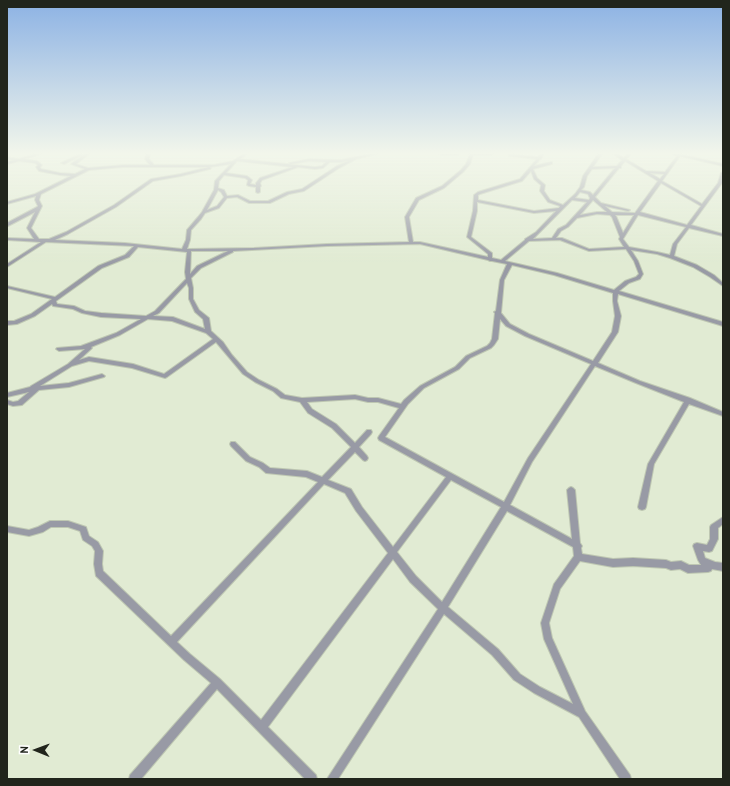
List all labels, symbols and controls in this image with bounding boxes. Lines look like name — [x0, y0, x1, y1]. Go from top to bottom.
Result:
north arrow — [16, 730, 56, 770]
text: N — [17, 746, 31, 754]

